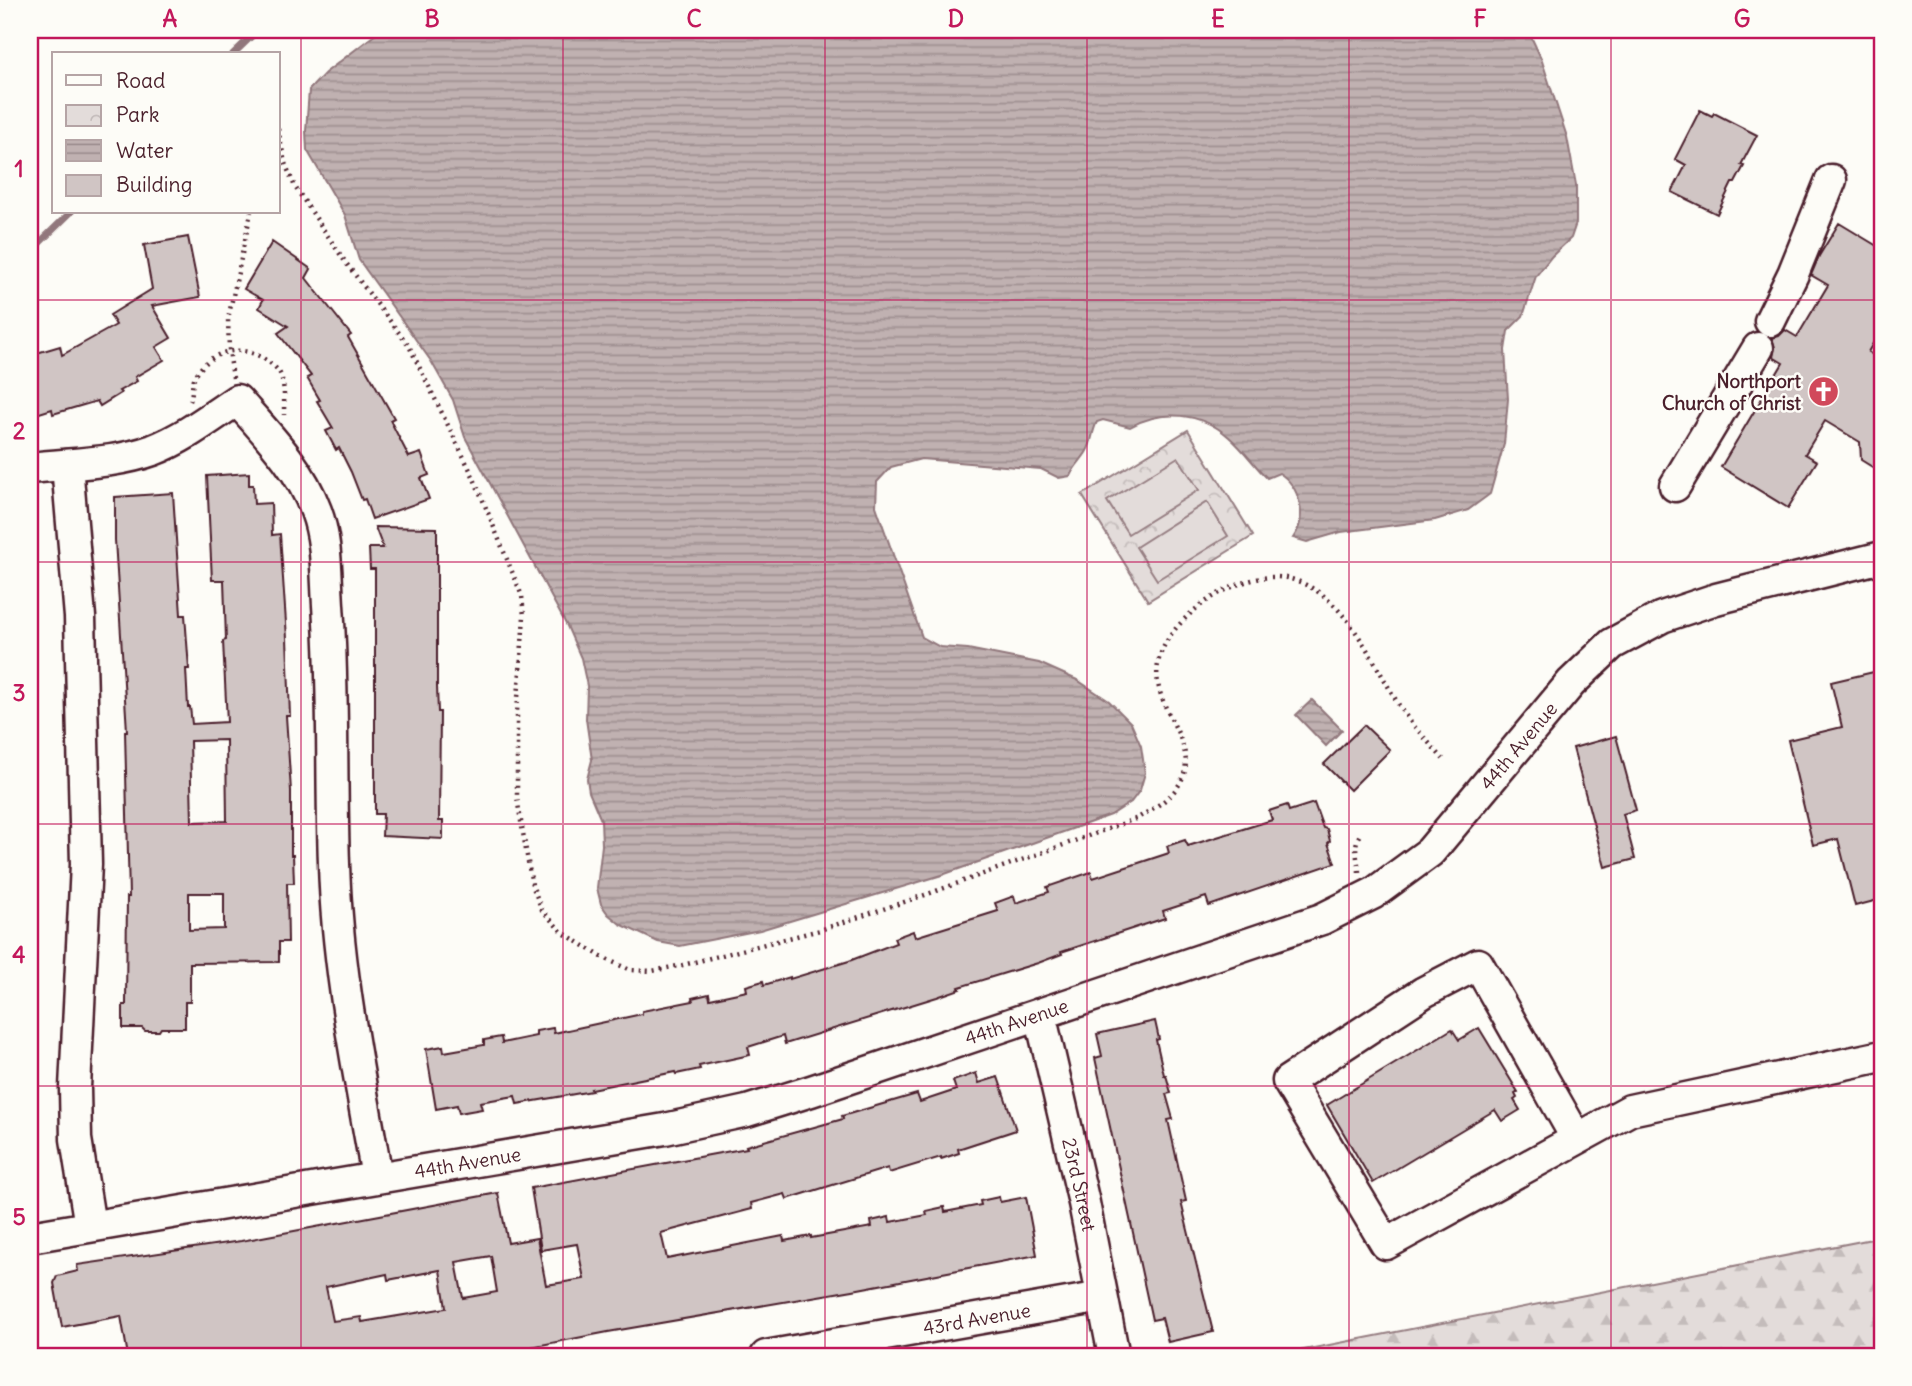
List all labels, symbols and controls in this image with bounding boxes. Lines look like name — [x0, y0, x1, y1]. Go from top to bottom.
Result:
text: A — [163, 4, 178, 33]
text: B — [424, 4, 440, 33]
text: C — [686, 4, 702, 33]
text: D — [948, 4, 964, 33]
text: E — [1211, 4, 1225, 33]
text: F — [1473, 4, 1487, 33]
text: G — [1734, 4, 1750, 33]
legend — [52, 52, 280, 214]
text: Road — [116, 67, 165, 94]
text: Park — [116, 101, 159, 128]
text: Water — [116, 137, 174, 164]
text: 1 — [14, 154, 24, 183]
text: Building — [116, 171, 192, 198]
place label: Northport Church of Christ — [1662, 369, 1802, 415]
church icon: Northport Church of Christ — [1807, 375, 1841, 409]
text: 2 — [13, 416, 26, 445]
text: 3 — [12, 678, 26, 707]
street label: 44th Avenue — [1475, 697, 1562, 795]
text: 4 — [12, 940, 26, 969]
street label: 44th Avenue — [962, 993, 1071, 1050]
street label: 23rd Street — [1057, 1135, 1101, 1233]
street label: 44th Avenue — [413, 1142, 523, 1183]
text: 5 — [12, 1202, 26, 1231]
street label: 43rd Avenue — [921, 1298, 1032, 1340]

